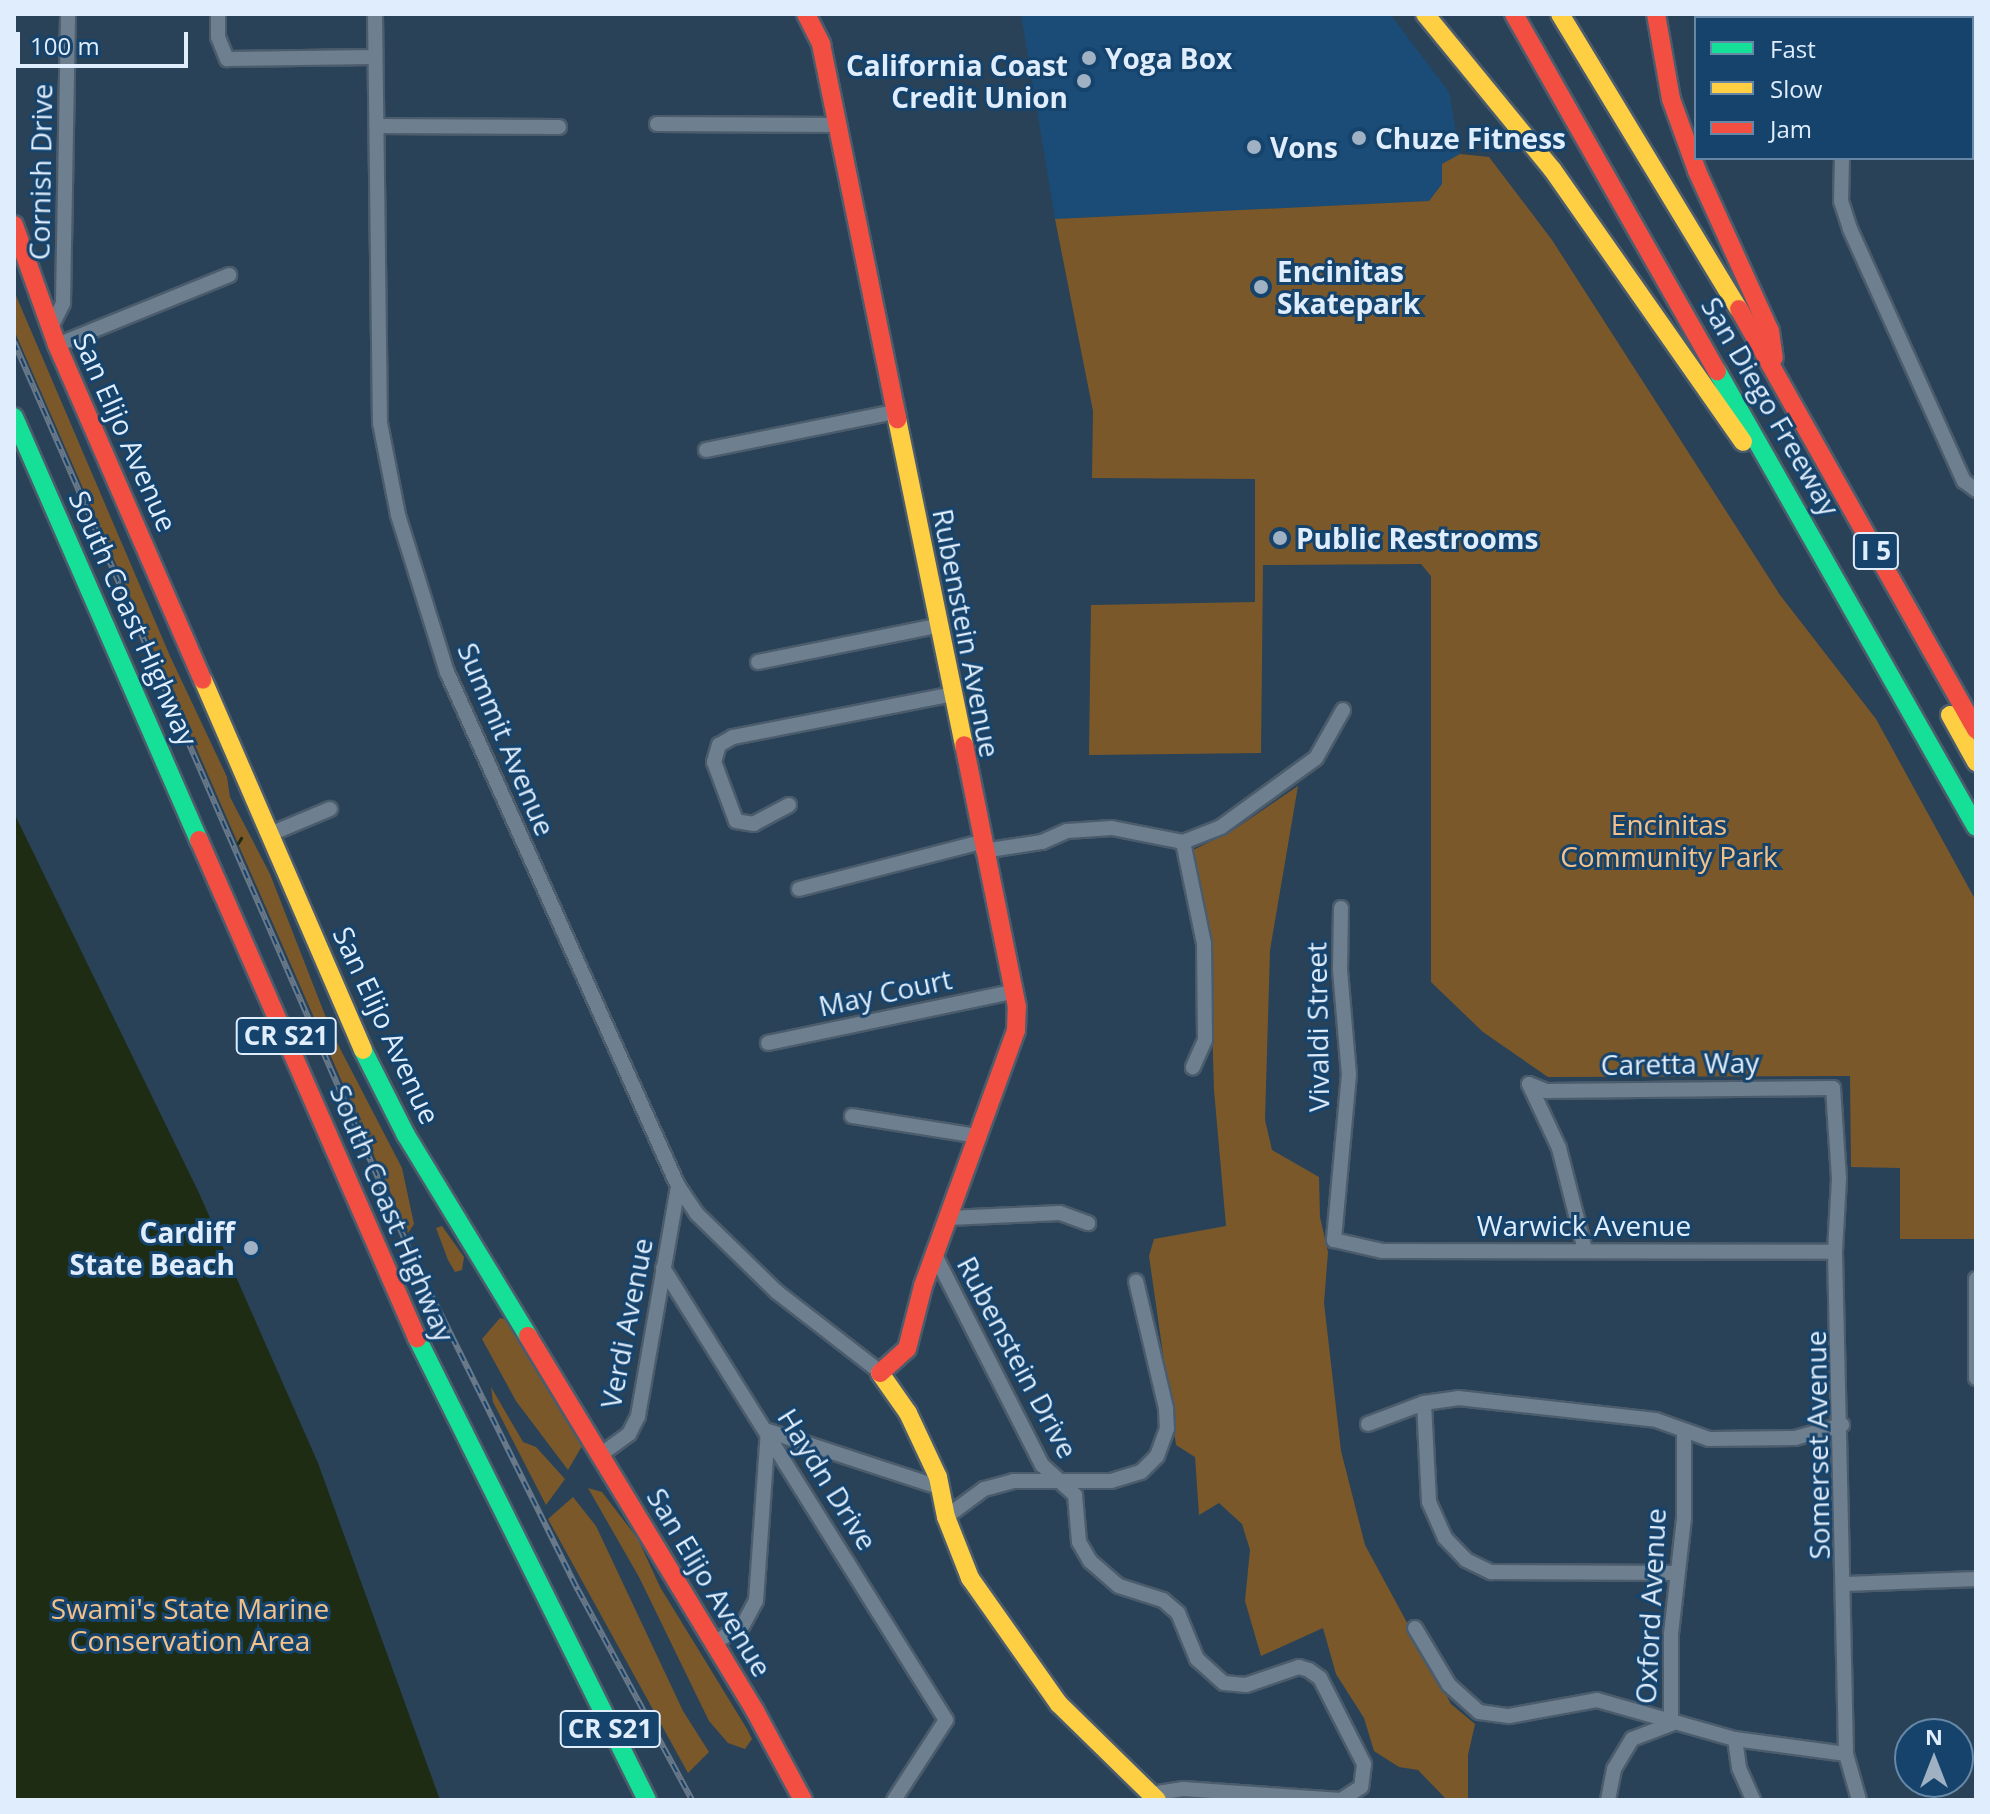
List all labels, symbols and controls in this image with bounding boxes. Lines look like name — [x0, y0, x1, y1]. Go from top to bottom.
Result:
scale bar — [20, 16, 192, 66]
legend — [1694, 16, 1974, 160]
text: 100 m — [30, 29, 100, 62]
text: Fast — [1770, 32, 1816, 65]
place label: Yoga Box — [1105, 41, 1232, 75]
place label: California Coast Credit Union — [846, 48, 1068, 114]
marker: Yoga Box — [1080, 49, 1098, 67]
marker: California Coast Credit Union — [1075, 72, 1093, 90]
text: Slow — [1770, 72, 1822, 105]
street label: Cornish Drive — [22, 83, 58, 261]
text: Jam — [1770, 112, 1812, 145]
place label: Chuze Fitness — [1375, 121, 1566, 155]
marker: Chuze Fitness — [1350, 129, 1368, 147]
place label: Vons — [1270, 130, 1338, 164]
marker: Vons — [1245, 138, 1263, 156]
place label: Encinitas Skatepark — [1277, 254, 1420, 320]
marker: Encinitas Skatepark — [1252, 278, 1270, 296]
street label: San Diego Freeway — [1695, 291, 1847, 521]
street label: San Elijo Avenue — [67, 328, 185, 536]
street label: South Coast Highway — [63, 485, 205, 751]
street label: Rubenstein Avenue — [926, 506, 1008, 760]
place label: Public Restrooms — [1296, 521, 1538, 555]
marker: Public Restrooms — [1271, 529, 1289, 547]
road number: I 5 — [1852, 529, 1900, 573]
street label: Summit Avenue — [451, 638, 563, 840]
park label: Encinitas Community Park — [1560, 807, 1778, 873]
street label: San Elijo Avenue — [327, 921, 447, 1129]
street label: Vivaldi Street — [1299, 942, 1335, 1112]
street label: May Court — [815, 962, 955, 1022]
road number: CR S21 — [234, 1014, 338, 1058]
street label: Caretta Way — [1600, 1045, 1760, 1081]
street label: South Coast Highway — [324, 1079, 462, 1347]
street label: Warwick Avenue — [1477, 1208, 1691, 1242]
place label: Cardiff State Beach — [69, 1215, 235, 1281]
street label: Verdi Avenue — [593, 1235, 659, 1411]
marker: Cardiff State Beach — [242, 1239, 260, 1257]
street label: Rubenstein Drive — [951, 1250, 1085, 1464]
street label: Somerset Avenue — [1798, 1330, 1836, 1560]
street label: Haydn Drive — [771, 1402, 885, 1556]
street label: San Elijo Avenue — [641, 1482, 779, 1682]
street label: Oxford Avenue — [1628, 1507, 1672, 1705]
park label: Swami's State Marine Conservation Area — [51, 1591, 329, 1657]
road number: CR S21 — [558, 1707, 662, 1751]
north arrow — [1894, 1718, 1974, 1798]
text: N — [1925, 1721, 1943, 1751]

